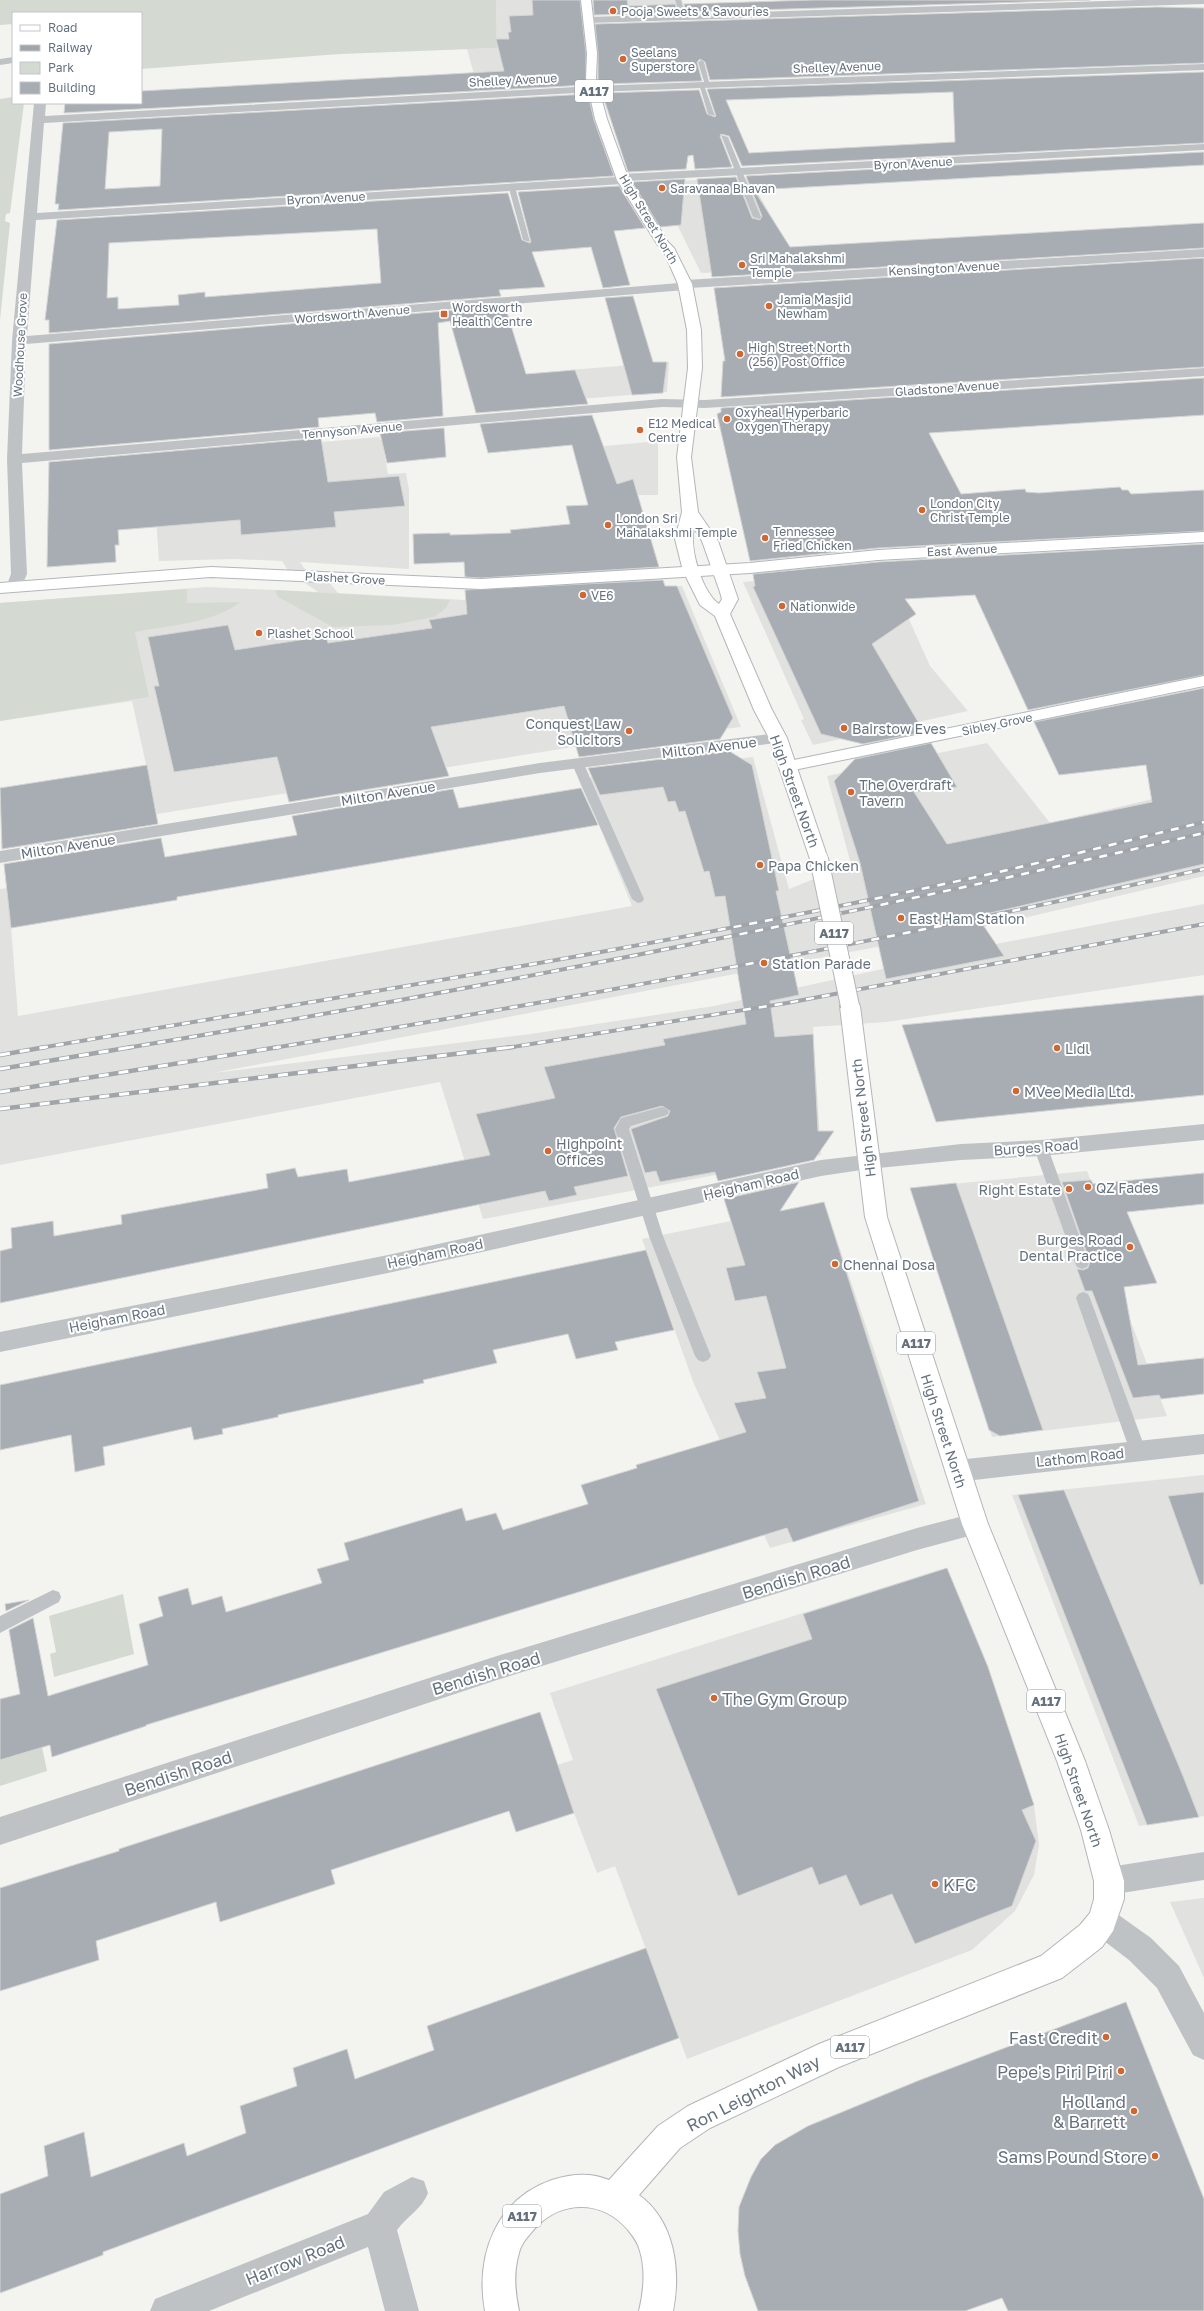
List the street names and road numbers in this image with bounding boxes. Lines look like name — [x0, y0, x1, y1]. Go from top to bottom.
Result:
street label: Shelley Avenue — [793, 58, 881, 76]
street label: Shelley Avenue — [468, 70, 558, 90]
road number: A117 — [575, 80, 613, 102]
street label: Byron Avenue — [873, 153, 953, 173]
street label: High Street North — [616, 171, 682, 267]
street label: Byron Avenue — [286, 188, 366, 208]
street label: Kensington Avenue — [888, 258, 1000, 278]
street label: Woodhouse Grove — [10, 292, 30, 398]
street label: Wordsworth Avenue — [294, 301, 410, 327]
street label: Gladstone Avenue — [894, 377, 1000, 399]
street label: Tennyson Avenue — [301, 418, 403, 442]
street label: East Avenue — [926, 541, 998, 559]
street label: Plashet Grove — [304, 568, 386, 588]
street label: Sibley Grove — [960, 709, 1034, 739]
street label: High Street North — [767, 732, 823, 850]
street label: Milton Avenue — [661, 733, 757, 761]
street label: Milton Avenue — [339, 777, 437, 809]
street label: Milton Avenue — [19, 830, 117, 862]
road number: A117 — [815, 922, 853, 944]
street label: High Street North — [847, 1058, 879, 1178]
street label: Burges Road — [993, 1136, 1079, 1158]
street label: Heigham Road — [701, 1165, 801, 1203]
street label: Heigham Road — [385, 1235, 485, 1271]
street label: Heigham Road — [67, 1300, 167, 1336]
road number: A117 — [897, 1332, 935, 1354]
street label: High Street North — [918, 1372, 970, 1490]
street label: Lathom Road — [1035, 1444, 1125, 1470]
street label: Bendish Road — [739, 1551, 853, 1603]
street label: Bendish Road — [429, 1647, 543, 1699]
road number: A117 — [1027, 1690, 1065, 1712]
street label: High Street North — [1052, 1731, 1106, 1849]
street label: Bendish Road — [121, 1746, 235, 1800]
road number: A117 — [831, 2036, 869, 2058]
street label: Ron Leighton Way — [683, 2050, 824, 2136]
road number: A117 — [503, 2205, 541, 2227]
street label: Harrow Road — [242, 2231, 348, 2289]

